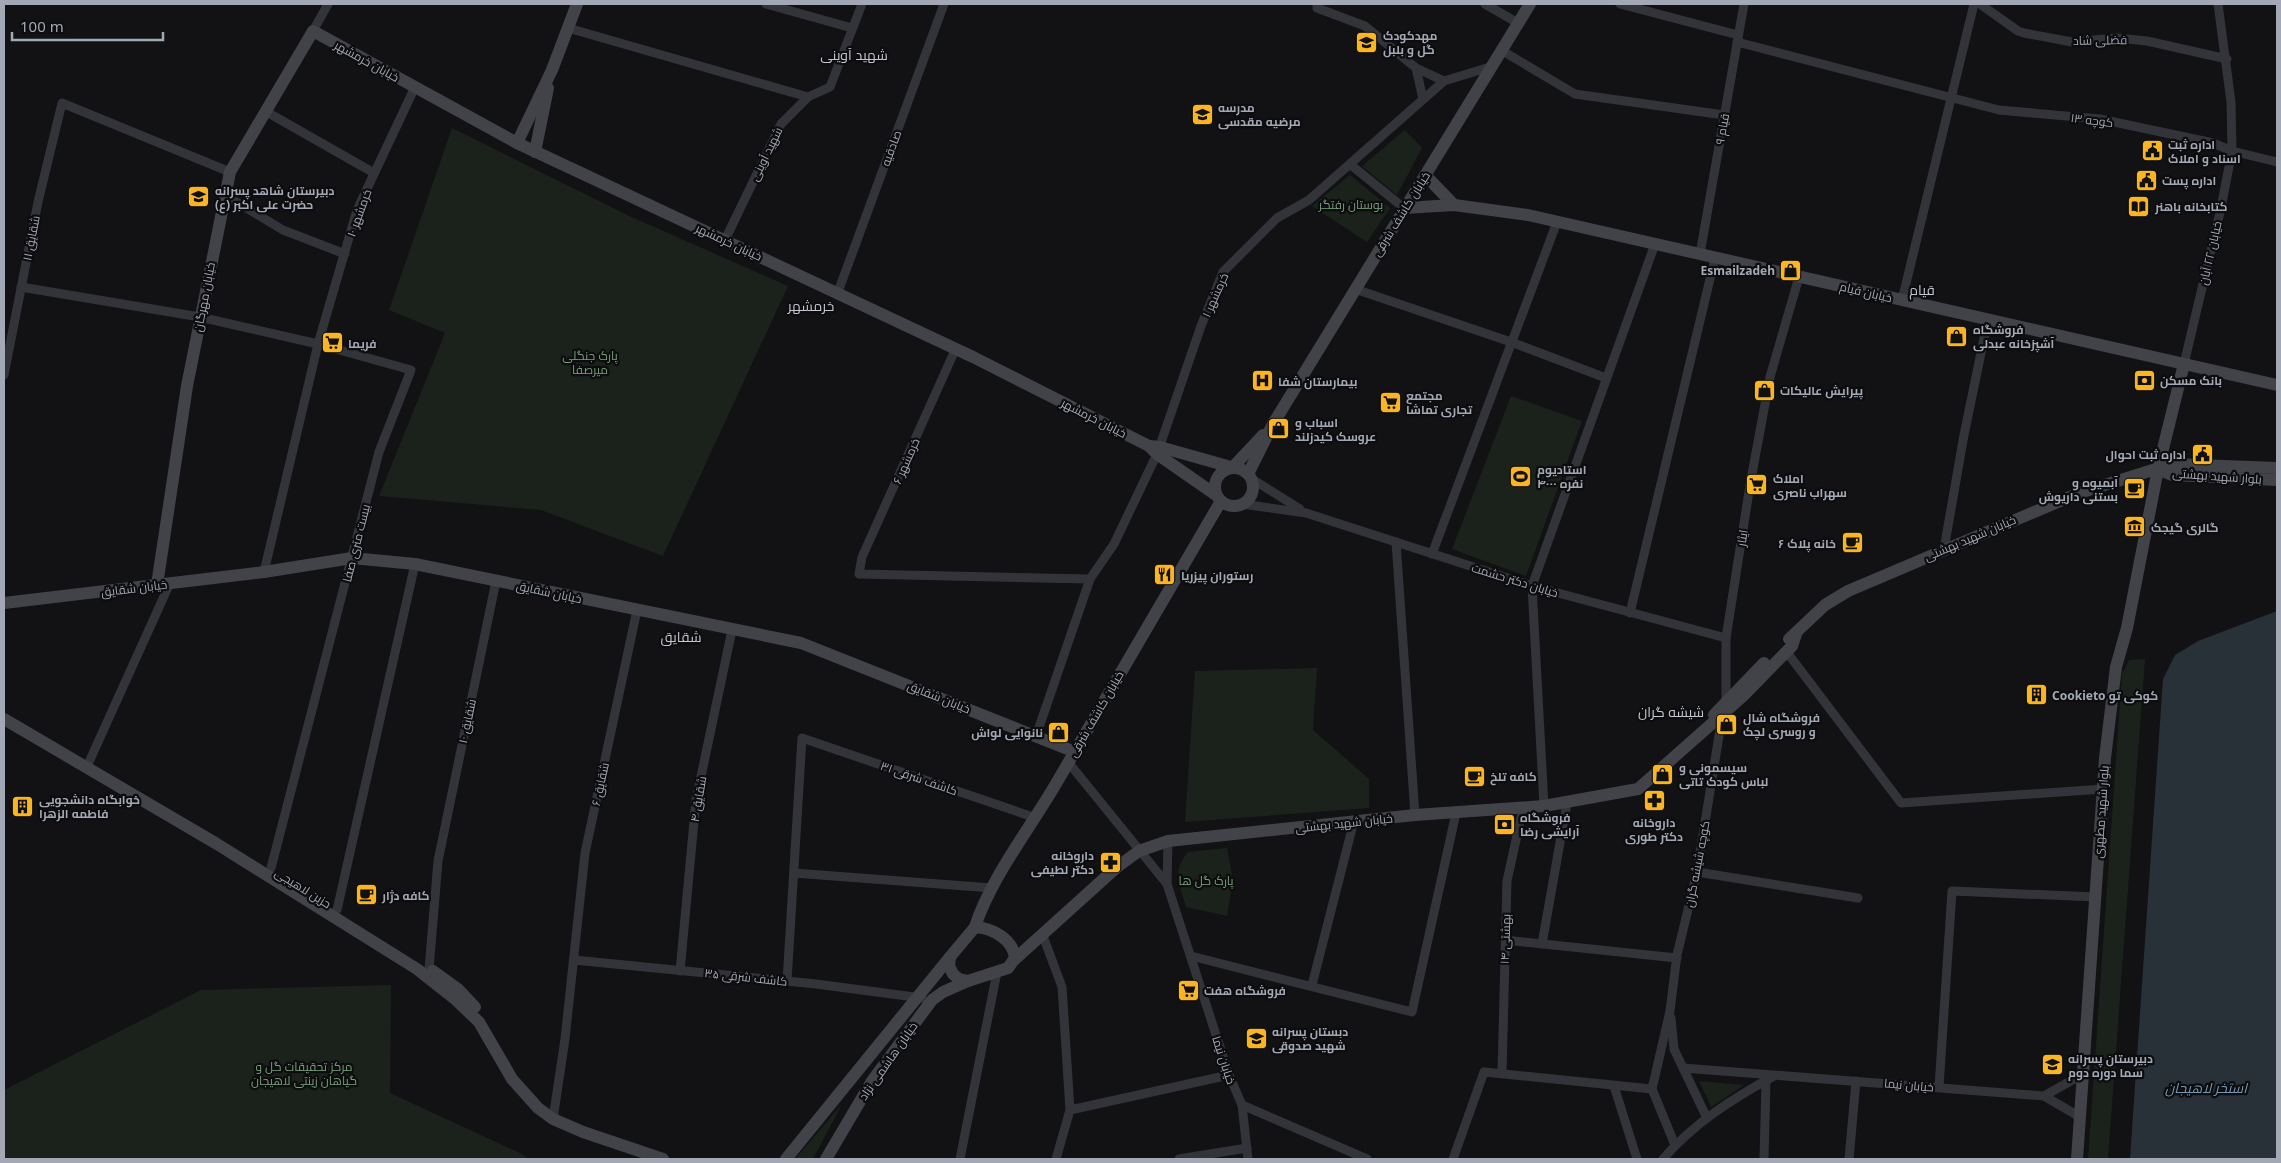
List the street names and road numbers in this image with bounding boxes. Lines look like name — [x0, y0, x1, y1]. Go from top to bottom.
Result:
street label: فضلی شاد — [2073, 31, 2127, 49]
street label: خیابان خرمشهر — [331, 36, 402, 86]
street label: کوچه ۱۳ — [2070, 109, 2114, 132]
street label: قیام ۹ — [1711, 112, 1733, 146]
street label: شهید آوینی — [746, 124, 786, 184]
street label: صادقیه — [877, 128, 905, 168]
street label: خیابان کاشف شرقی — [1368, 168, 1434, 260]
street label: خرمشهر ۱۰ — [343, 187, 375, 239]
street label: شقایق ۱۱ — [18, 214, 44, 262]
street label: خیابان خرمشهر — [692, 219, 765, 265]
street label: خیابان ۲۲ آبان — [2194, 219, 2226, 287]
street label: خیابان مهرگان — [189, 261, 219, 333]
street label: خرمشهر ۱ — [1198, 270, 1232, 320]
street label: خیابان قیام — [1838, 278, 1894, 306]
street label: خیابان خرمشهر — [1057, 394, 1130, 442]
street label: خرمشهر ۶ — [888, 435, 924, 487]
street label: بلوار شهید بهشتی — [2172, 464, 2262, 488]
street label: بیست متری صفا — [338, 502, 374, 584]
street label: خیابان شهید بهشتی — [1922, 511, 2018, 565]
street label: ایثار — [1732, 528, 1752, 549]
street label: خیابان دکتر حشمت — [1469, 559, 1561, 601]
street label: خیابان شقایق — [100, 576, 168, 600]
street label: خیابان شقایق — [515, 577, 583, 607]
street label: خیابان کاشف شرقی — [1064, 668, 1128, 760]
street label: خیابان شقایق — [905, 677, 973, 717]
street label: شقایق ۱۰ — [454, 697, 480, 745]
street label: کاشف شرقی ۳۱ — [878, 757, 960, 799]
street label: شقایق ۶ — [587, 761, 613, 807]
street label: بلوار شهید مطهری — [2089, 765, 2113, 859]
street label: شقایق ۴ — [686, 775, 710, 823]
street label: خیابان شهید بهشتی — [1294, 809, 1394, 837]
street label: کوچه شیشه گران — [1680, 819, 1715, 909]
street label: حزین لاهیجی — [272, 864, 334, 912]
street label: بهشتی ۱۴ — [1496, 914, 1514, 964]
street label: کاشف شرقی ۳۵ — [704, 964, 788, 990]
street label: خیابان هاشمی نژاد — [855, 1018, 921, 1104]
street label: خیابان نیما — [1208, 1034, 1240, 1086]
street label: خیابان نیما — [1883, 1074, 1935, 1096]

